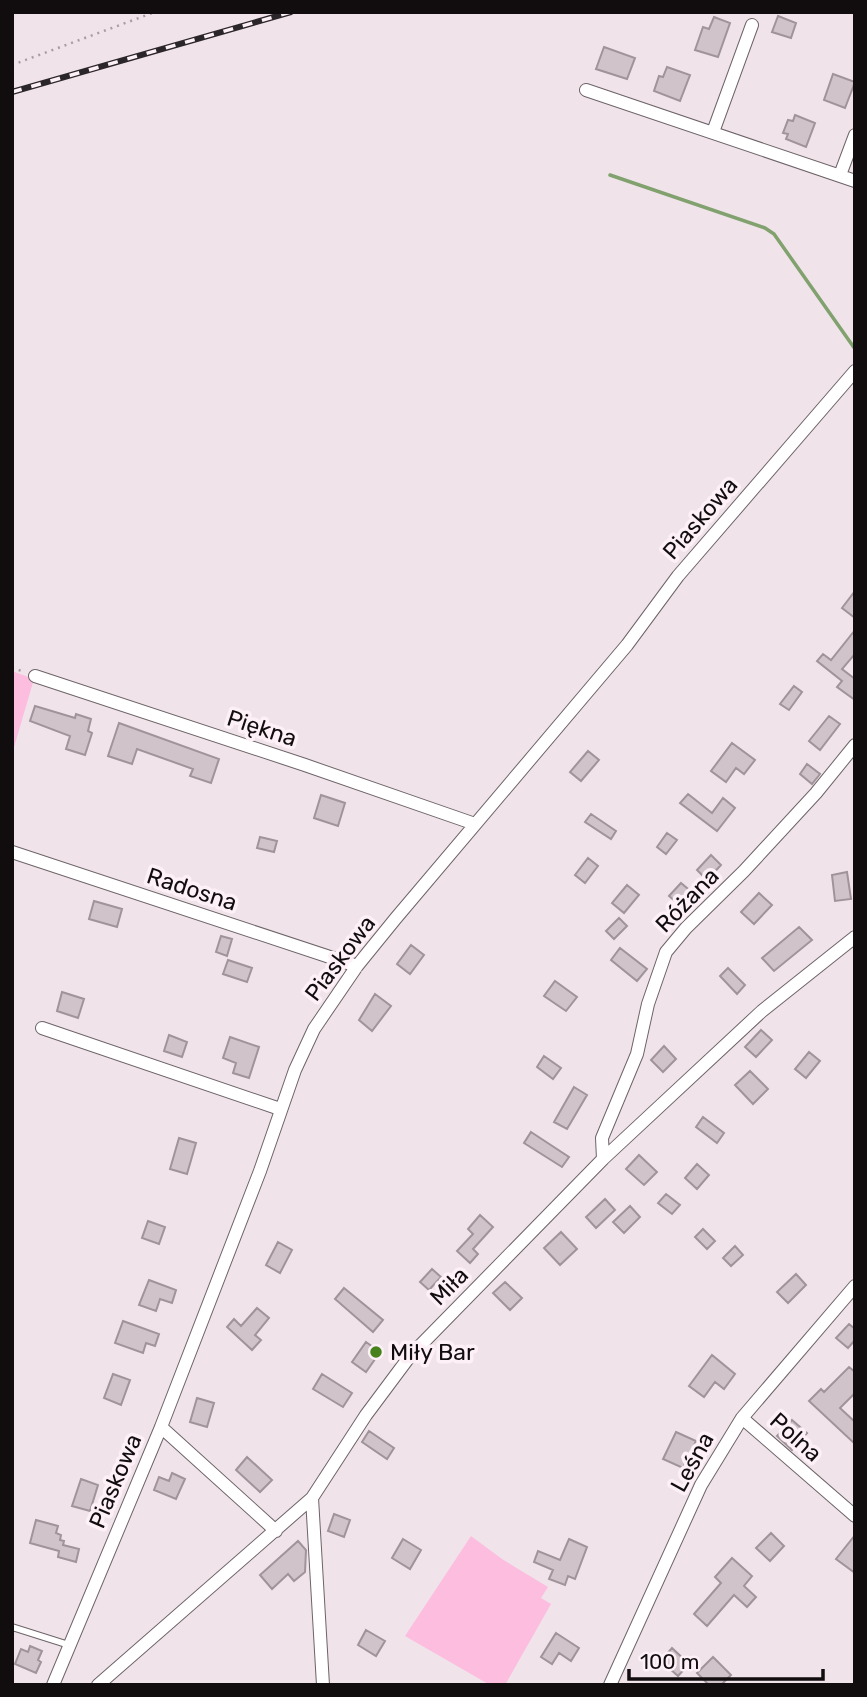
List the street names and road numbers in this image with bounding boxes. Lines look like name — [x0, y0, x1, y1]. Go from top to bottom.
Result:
street label: Piaskowa — [657, 471, 743, 565]
street label: Piękna — [224, 704, 300, 752]
street label: Radosna — [143, 861, 241, 917]
street label: Różana — [649, 862, 725, 938]
street label: Piaskowa — [299, 910, 381, 1006]
street label: Miła — [424, 1261, 474, 1311]
street label: Polna — [764, 1407, 828, 1467]
street label: Leśna — [664, 1427, 720, 1497]
street label: Piaskowa — [83, 1430, 147, 1532]

